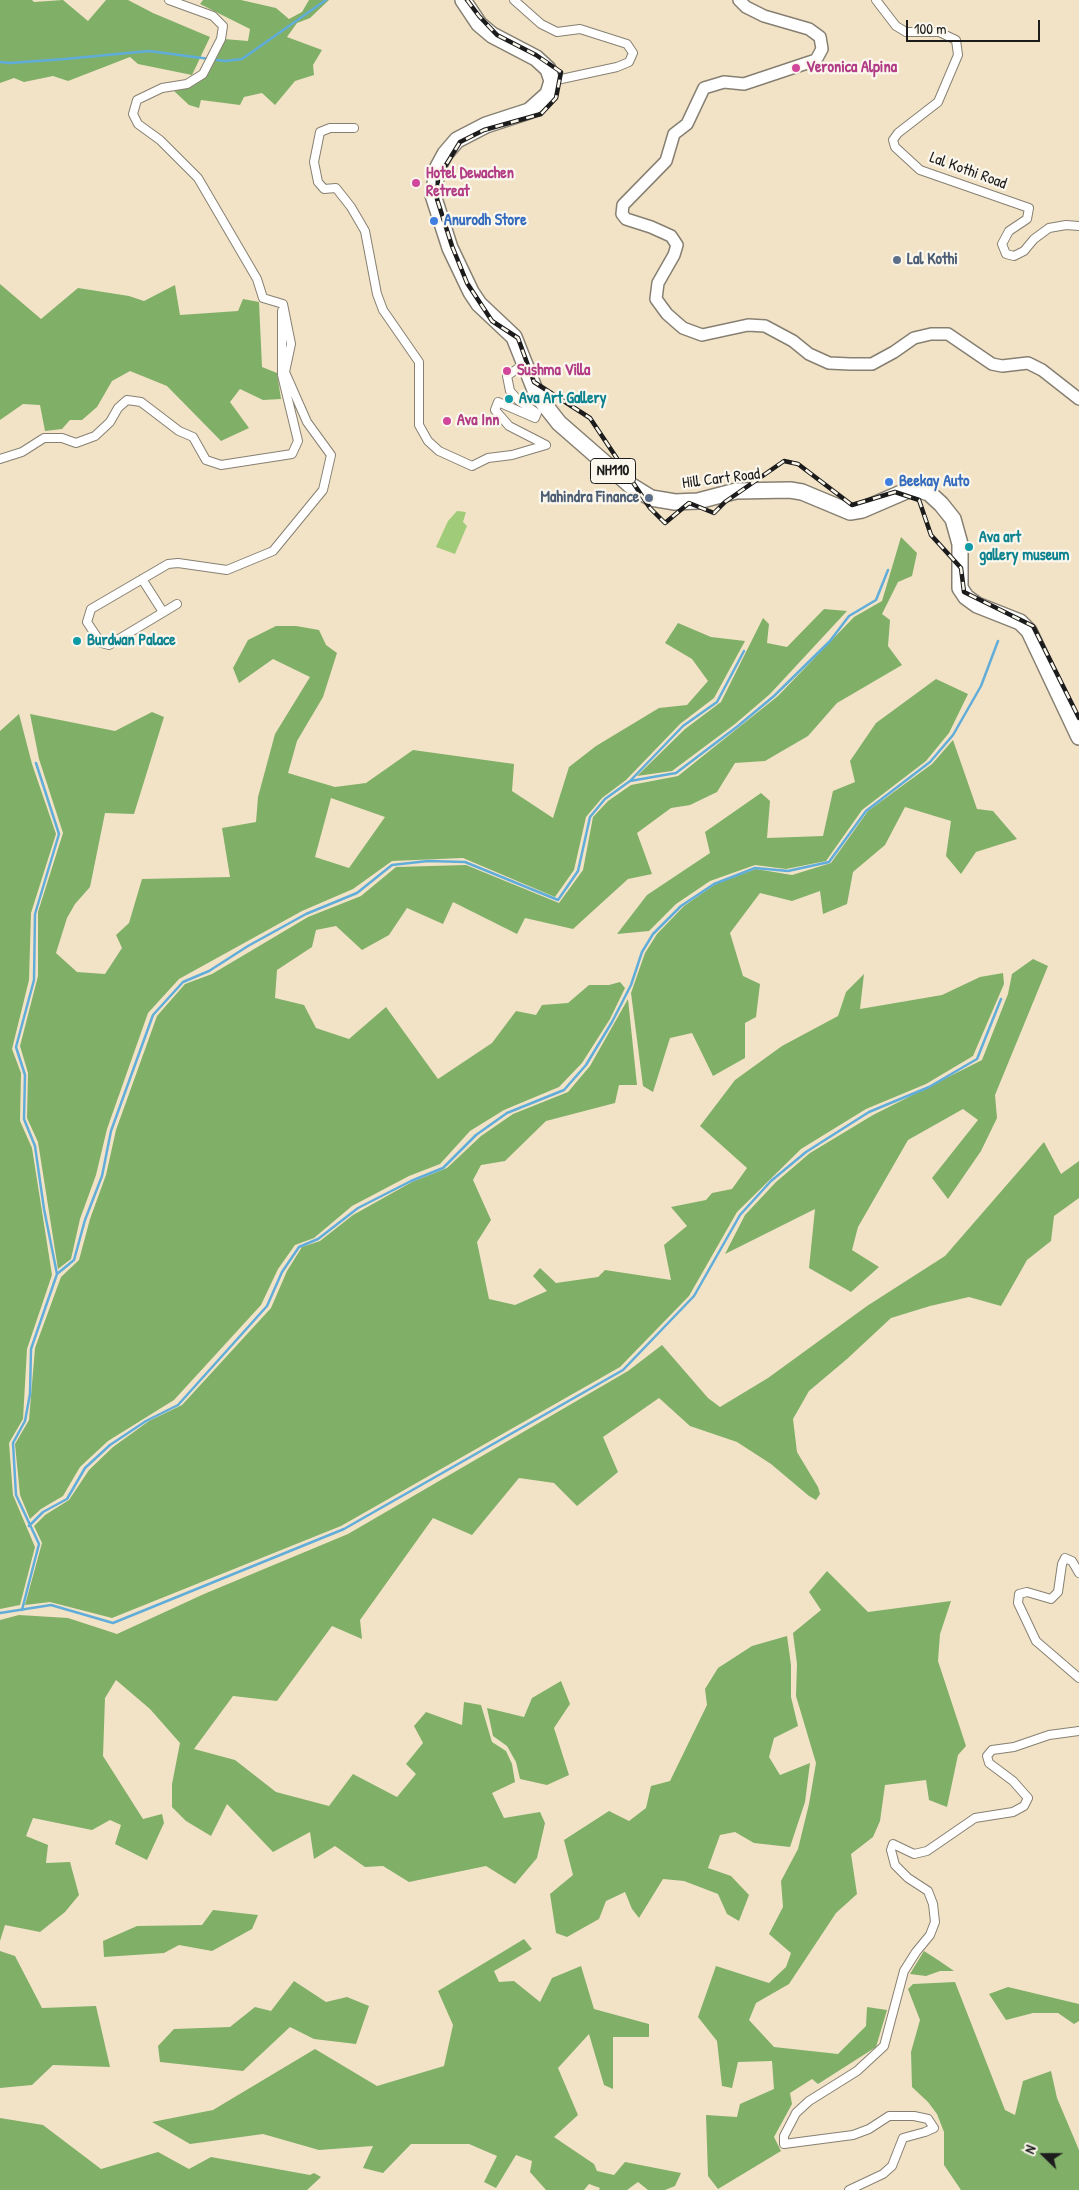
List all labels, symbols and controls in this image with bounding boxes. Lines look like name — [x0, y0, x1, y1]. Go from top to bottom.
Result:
scale bar — [909, 10, 1043, 42]
text: 100 m — [914, 18, 947, 39]
place label: Veronica Alpina — [806, 58, 897, 78]
marker: Veronica Alpina — [790, 62, 802, 74]
street label: Lal Kothi Road — [927, 148, 1009, 194]
place label: Hotel Dewachen Retreat — [426, 164, 514, 202]
marker: Hotel Dewachen Retreat — [410, 177, 422, 189]
place label: Anurodh Store — [444, 211, 527, 231]
marker: Anurodh Store — [428, 215, 440, 227]
place label: Lal Kothi — [907, 250, 958, 270]
marker: Lal Kothi — [891, 254, 903, 266]
place label: Sushma Villa — [517, 361, 590, 381]
marker: Sushma Villa — [501, 365, 513, 377]
place label: Ava Art Gallery — [519, 389, 606, 409]
marker: Ava Art Gallery — [503, 393, 515, 405]
place label: Ava Inn — [457, 411, 499, 431]
marker: Ava Inn — [441, 415, 453, 427]
road number: NH110 — [590, 458, 636, 484]
street label: Hill Cart Road — [681, 465, 761, 493]
place label: Beekay Auto — [899, 472, 969, 492]
marker: Beekay Auto — [883, 476, 895, 488]
place label: Mahindra Finance — [540, 488, 639, 508]
marker: Mahindra Finance — [643, 492, 655, 504]
place label: Ava art gallery museum — [979, 528, 1069, 566]
marker: Ava art gallery museum — [963, 541, 975, 553]
place label: Burdwan Palace — [87, 631, 176, 651]
marker: Burdwan Palace — [71, 635, 83, 647]
north arrow — [1019, 2130, 1069, 2180]
text: N — [1019, 2142, 1040, 2156]

